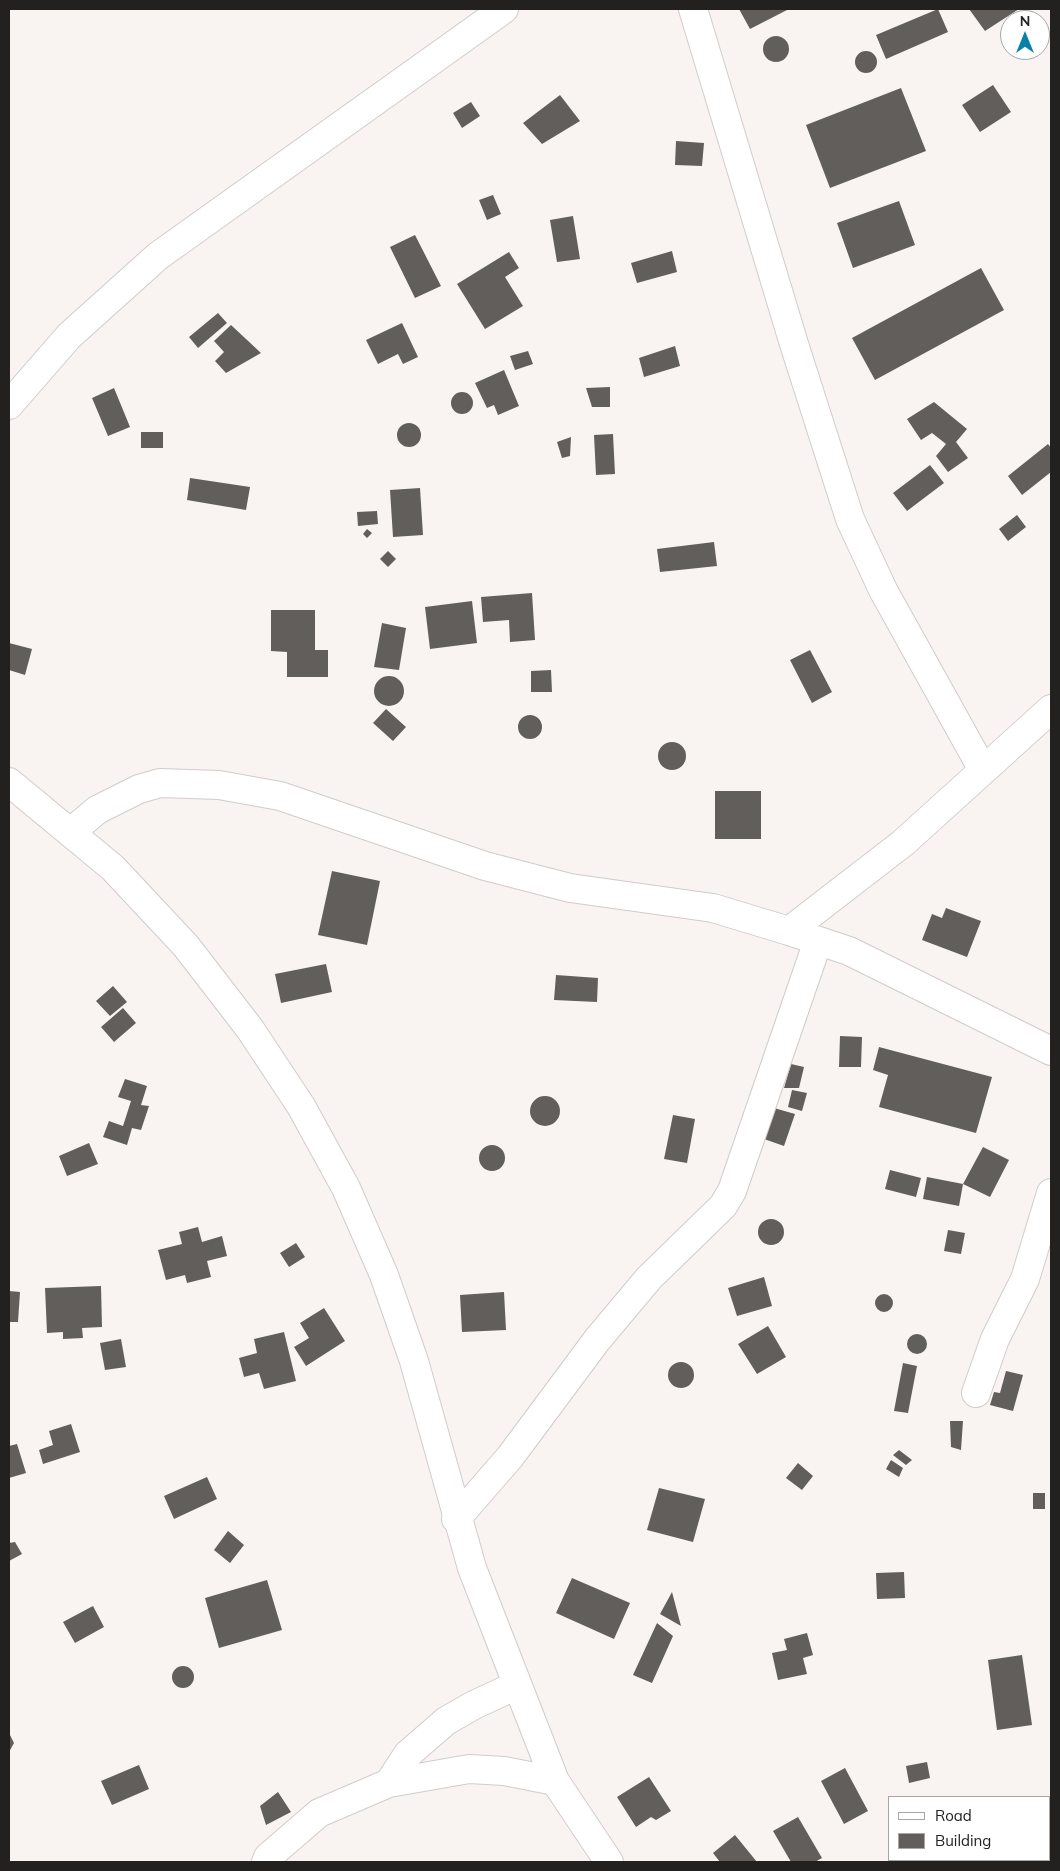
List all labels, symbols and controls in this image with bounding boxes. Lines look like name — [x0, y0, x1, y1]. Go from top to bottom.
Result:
north arrow — [1000, 10, 1050, 60]
text: N — [1020, 12, 1030, 30]
legend — [888, 1796, 1050, 1861]
text: Road — [935, 1806, 972, 1825]
text: Building — [935, 1831, 991, 1850]

